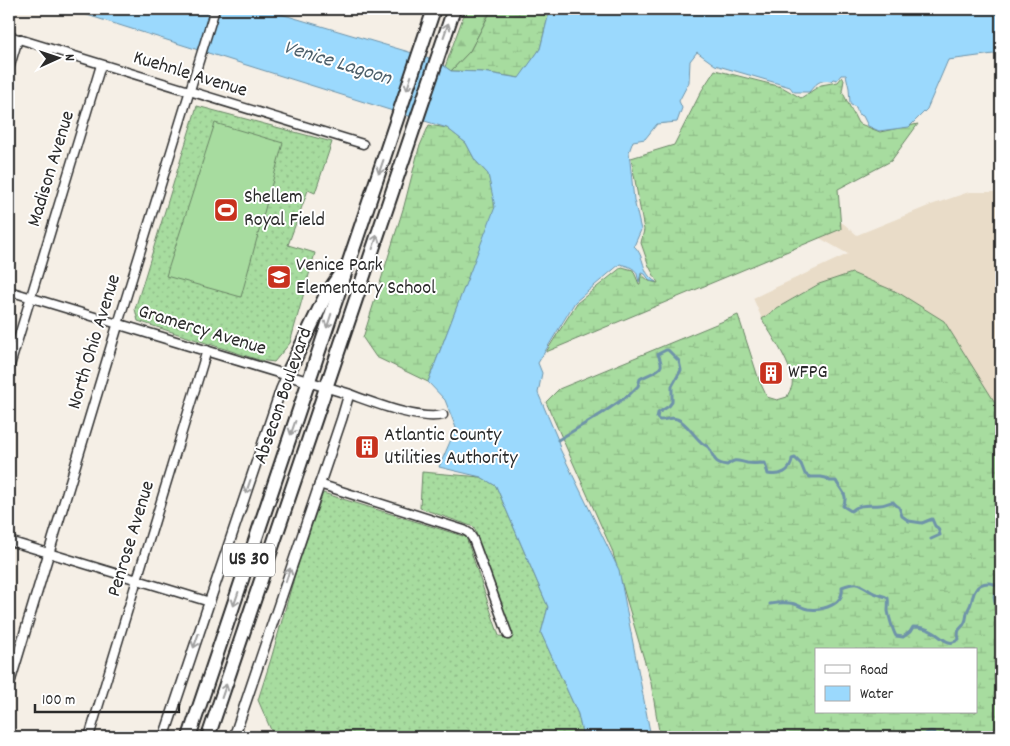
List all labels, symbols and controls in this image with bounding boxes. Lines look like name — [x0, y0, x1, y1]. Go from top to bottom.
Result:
one-way arrow — [442, 23, 451, 39]
north arrow — [32, 32, 82, 82]
water label: Venice Lagoon — [279, 33, 396, 95]
street label: Kuehnle Avenue — [130, 44, 251, 106]
text: N — [59, 53, 79, 61]
one-way arrow — [404, 75, 413, 91]
street label: Madison Avenue — [21, 107, 83, 230]
one-way arrow — [376, 159, 385, 174]
place label: Shellem Royal Field — [244, 184, 325, 235]
sports icon: Shellem Royal Field — [213, 197, 239, 223]
one-way arrow — [371, 234, 380, 250]
place label: Venice Park Elementary School — [296, 252, 436, 303]
school or university icon: Venice Park Elementary School — [266, 264, 292, 290]
street label: North Ohio Avenue — [61, 271, 129, 413]
street label: Gramercy Avenue — [135, 298, 270, 364]
one-way arrow — [324, 313, 333, 328]
street label: Absecon Boulevard — [248, 324, 320, 468]
place label: WFPG — [788, 359, 828, 387]
building icon: WFPG — [758, 360, 784, 386]
one-way arrow — [288, 420, 297, 435]
place label: Atlantic County Utilities Authority — [384, 422, 518, 473]
building icon: Atlantic County Utilities Authority — [354, 434, 380, 460]
street label: Penrose Avenue — [101, 477, 163, 600]
one-way arrow — [243, 479, 252, 495]
road number: US 30 — [223, 544, 275, 576]
one-way arrow — [284, 567, 294, 583]
one-way arrow — [230, 590, 240, 606]
one-way arrow — [191, 633, 201, 649]
legend — [815, 648, 978, 714]
text: Road — [860, 660, 888, 682]
scale bar — [35, 681, 179, 713]
one-way arrow — [219, 683, 229, 699]
text: Water — [860, 684, 894, 706]
text: 100 m — [42, 690, 75, 712]

